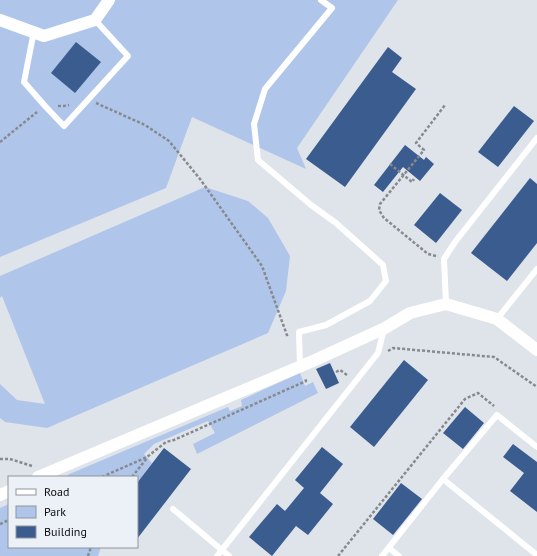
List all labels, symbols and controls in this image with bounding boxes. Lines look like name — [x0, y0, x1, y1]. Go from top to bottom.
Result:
legend — [8, 476, 138, 548]
text: Road — [44, 484, 69, 499]
text: Park — [44, 504, 66, 519]
text: Building — [44, 524, 87, 539]

